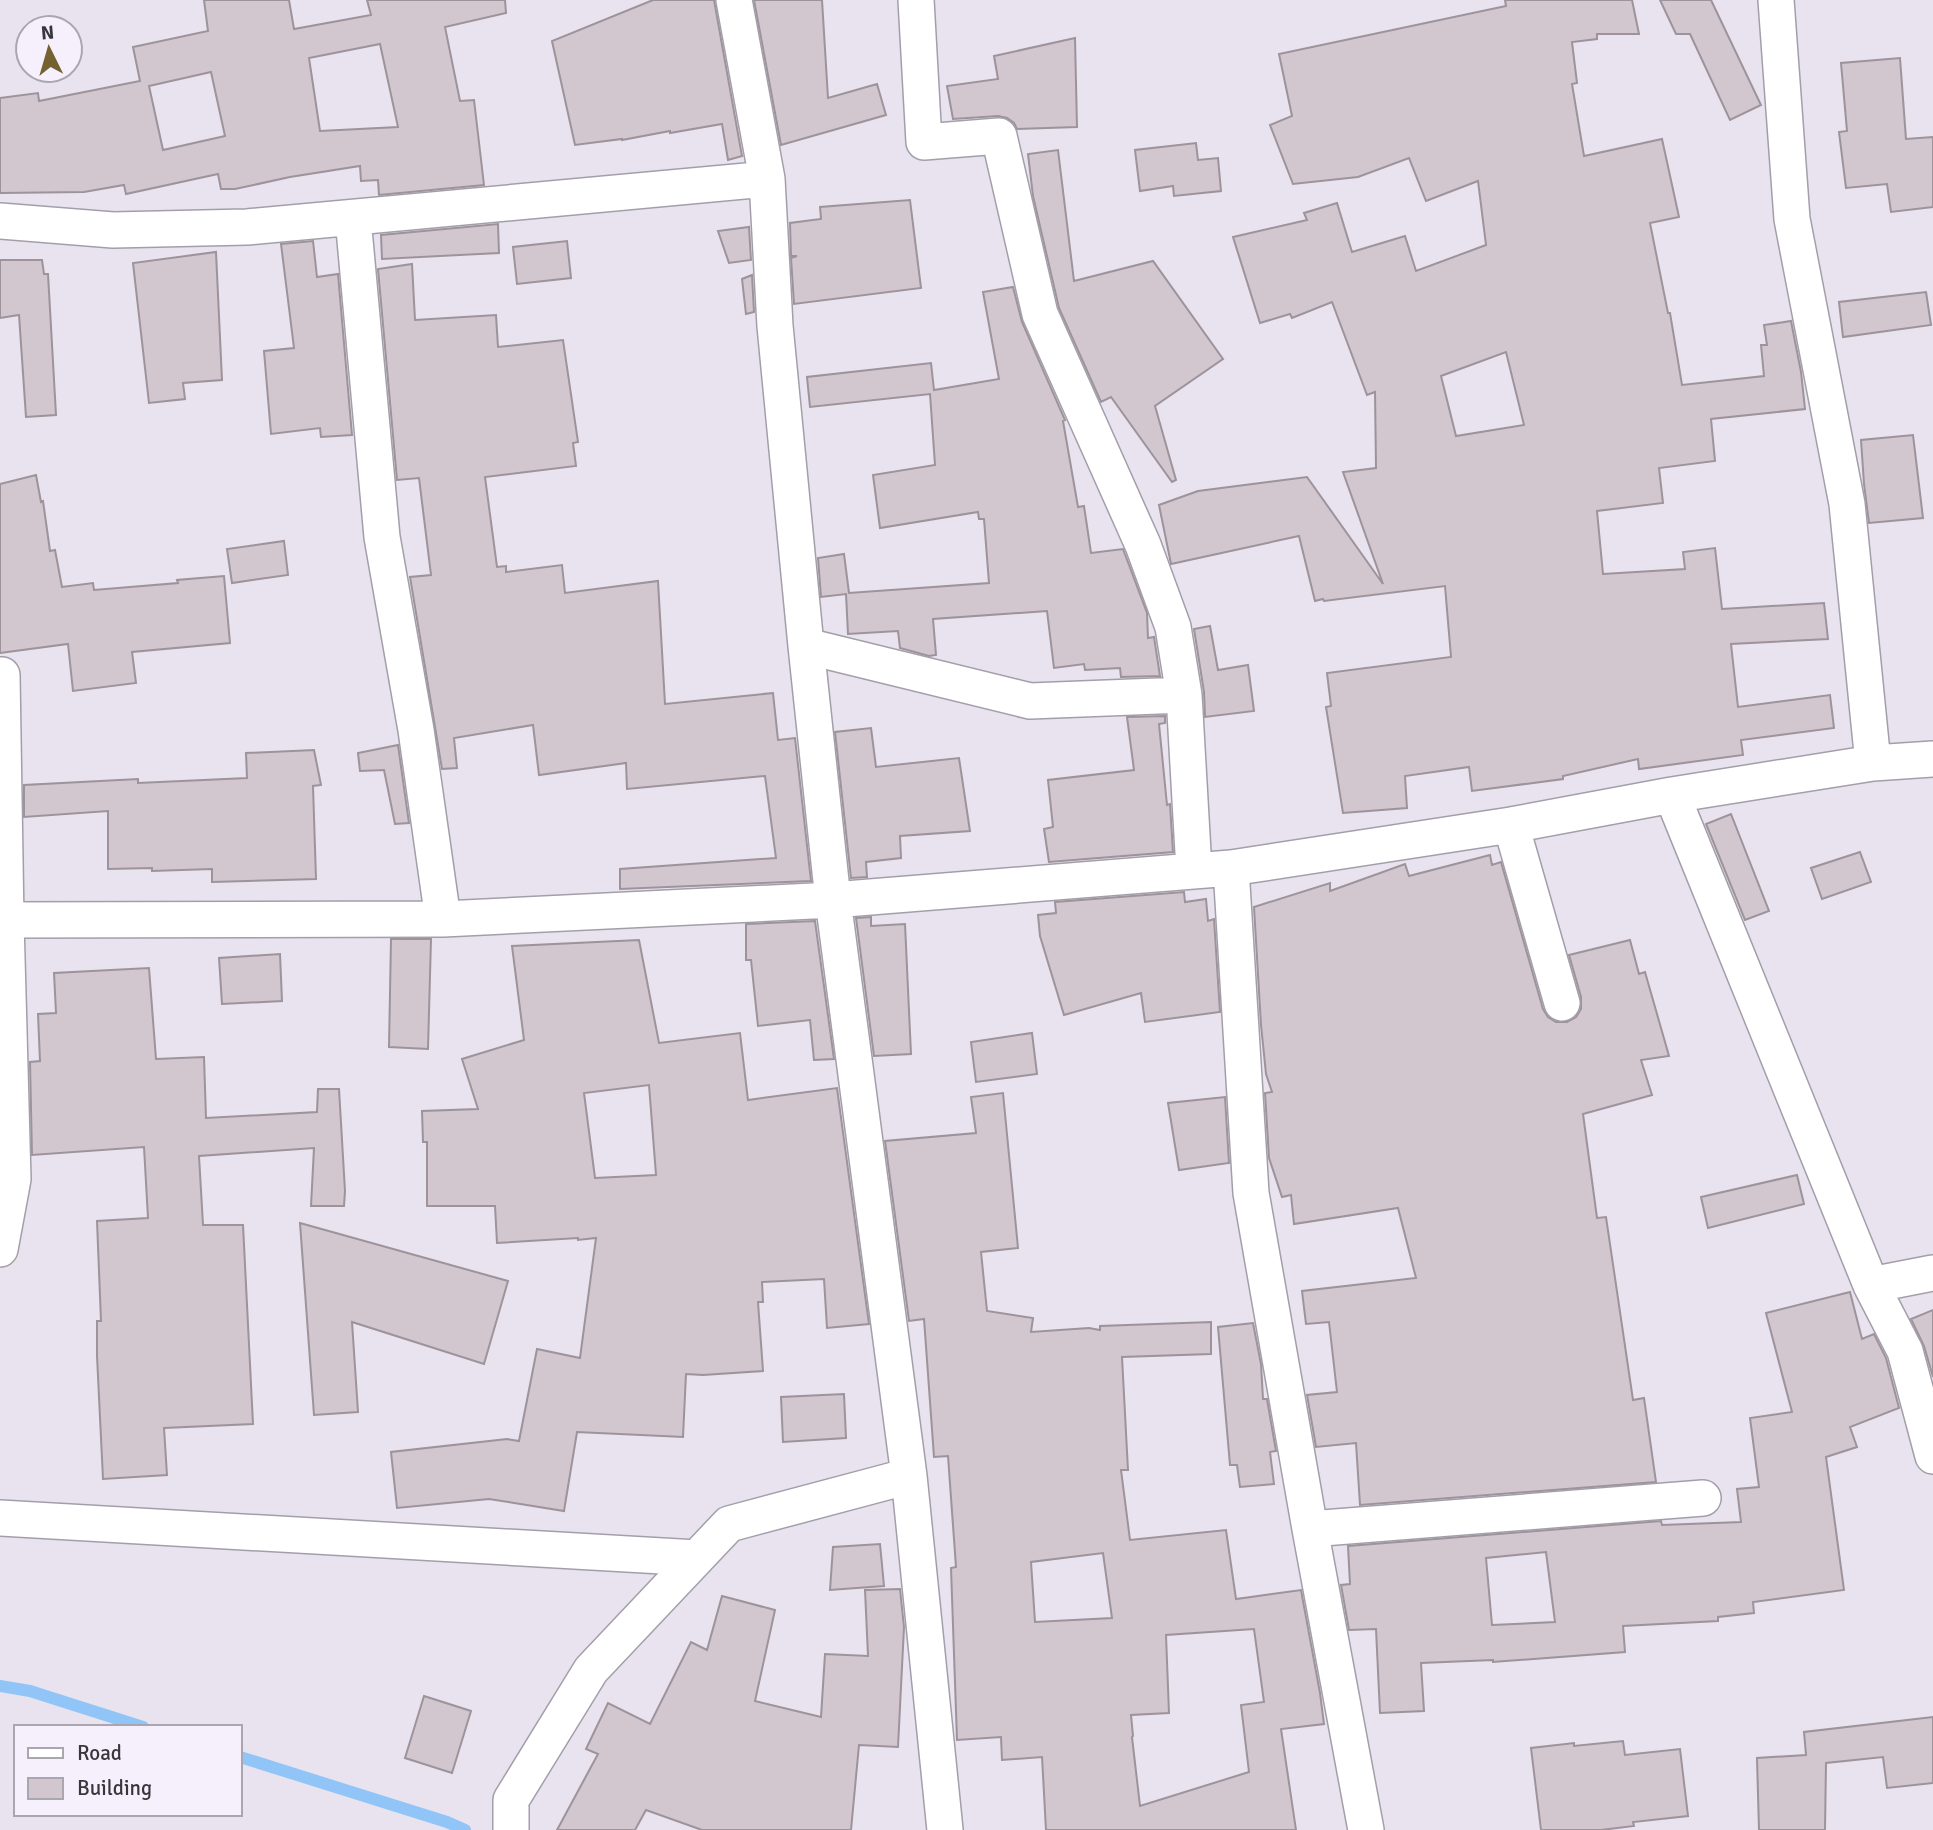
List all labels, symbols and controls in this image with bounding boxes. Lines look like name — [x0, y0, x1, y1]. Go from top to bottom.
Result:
north arrow — [14, 14, 84, 84]
text: N — [40, 21, 55, 46]
legend — [14, 1725, 242, 1816]
text: Road — [77, 1740, 122, 1766]
text: Building — [77, 1775, 152, 1801]

